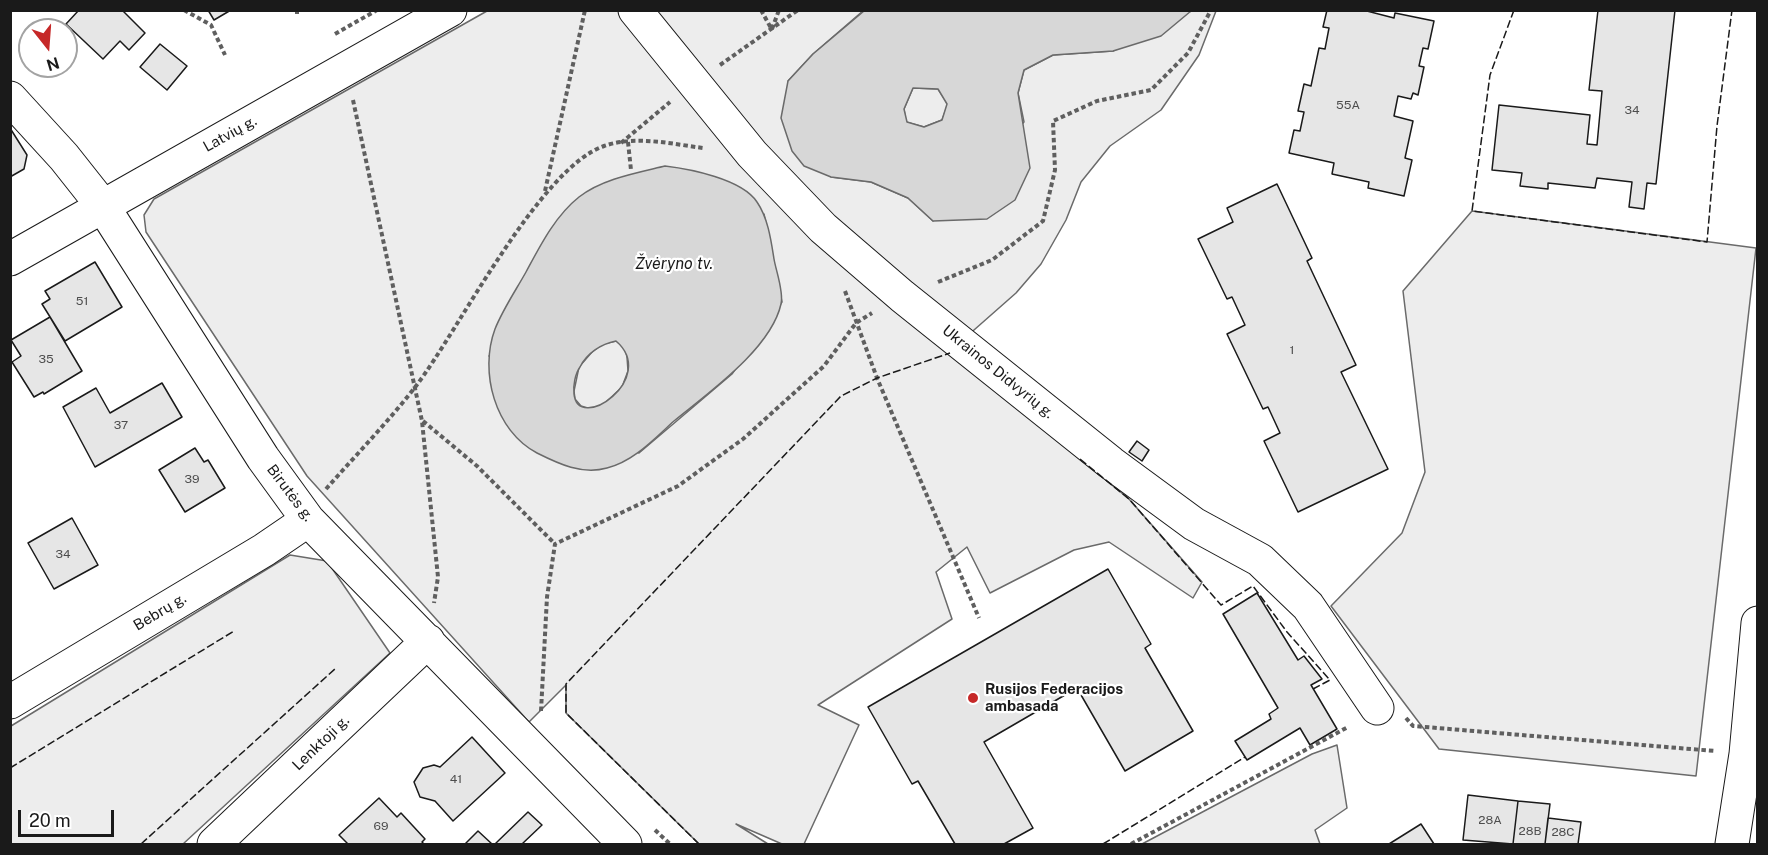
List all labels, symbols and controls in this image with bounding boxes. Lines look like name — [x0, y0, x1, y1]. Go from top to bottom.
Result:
north arrow — [18, 18, 78, 78]
text: N — [44, 53, 62, 75]
house number: 55A — [1336, 98, 1360, 112]
house number: 34 — [1624, 103, 1640, 117]
street label: Latvių g. — [200, 112, 260, 156]
water label: Žvėryno tv. — [635, 254, 713, 274]
house number: 51 — [76, 294, 88, 308]
street label: Ukrainos Didvyrių g. — [939, 321, 1057, 423]
house number: 1 — [1290, 343, 1294, 357]
house number: 35 — [38, 352, 54, 366]
house number: 37 — [114, 418, 128, 432]
street label: Birutės g. — [263, 461, 317, 525]
house number: 39 — [185, 472, 199, 486]
house number: 34 — [55, 547, 71, 561]
street label: Bebrų g. — [130, 589, 190, 635]
place label: Rusijos Federacijos ambasada — [985, 680, 1123, 715]
marker: Rusijos Federacijos ambasada — [966, 691, 980, 705]
street label: Lenktoji g. — [289, 712, 353, 774]
house number: 41 — [450, 772, 462, 786]
scale bar — [21, 798, 117, 836]
text: 20 m — [29, 810, 71, 831]
house number: 28A — [1478, 813, 1502, 827]
house number: 69 — [374, 819, 388, 833]
house number: 28B — [1519, 824, 1541, 838]
house number: 28C — [1551, 825, 1575, 839]

